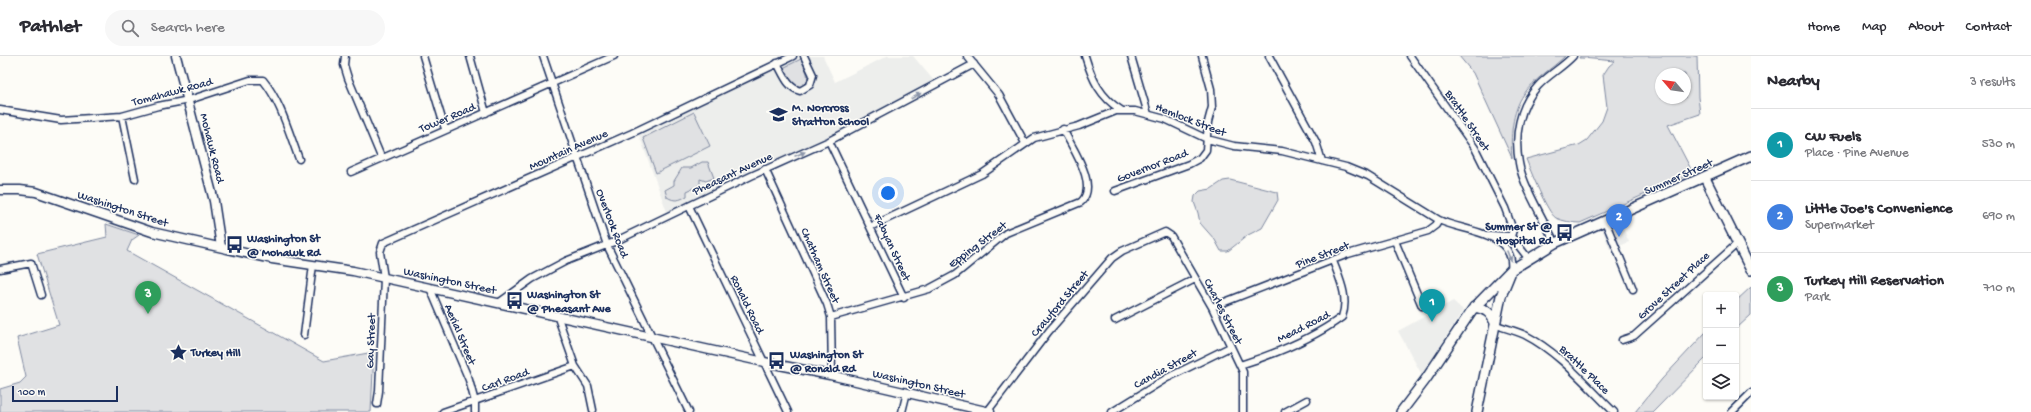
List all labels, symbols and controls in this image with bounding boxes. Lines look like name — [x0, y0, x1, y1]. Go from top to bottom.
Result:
search box — [105, 10, 385, 46]
text: Pathlet — [20, 16, 81, 39]
icon: search — [119, 17, 141, 39]
text: Search here — [151, 19, 225, 37]
text: Home — [1808, 19, 1840, 36]
text: Map — [1862, 19, 1886, 36]
text: About — [1908, 19, 1944, 36]
text: Contact — [1966, 19, 2011, 36]
north arrow — [1655, 68, 1691, 104]
text: Nearby — [1767, 72, 1820, 92]
street label: Tomahawk Road — [130, 75, 215, 111]
text: 3 results — [1970, 75, 2015, 90]
street label: Brattle Street — [1440, 87, 1492, 155]
one-way arrow — [910, 92, 922, 99]
street label: Tower Road — [417, 100, 479, 137]
street label: Hemlock Street — [1153, 101, 1229, 141]
place label: M. Norcross Stratton School — [792, 102, 869, 130]
school or university icon: M. Norcross Stratton School — [769, 104, 789, 124]
street label: Mohawk Road — [196, 112, 227, 186]
street label: Mountain Avenue — [527, 127, 611, 174]
text: CW Fuels — [1805, 128, 1861, 146]
text: 1 — [1777, 137, 1783, 152]
text: 530 m — [1982, 137, 2015, 152]
text: Place · Pine Avenue — [1805, 146, 1909, 161]
street label: Governor Road — [1115, 147, 1191, 187]
street label: Pheasant Avenue — [690, 150, 776, 200]
one-way arrow — [794, 151, 806, 157]
street label: Summer Street — [1642, 156, 1716, 199]
your location — [878, 183, 898, 203]
street label: Overlook Road — [592, 187, 631, 261]
street label: Washington Street — [75, 189, 171, 232]
text: Little Joe's Convenience — [1805, 200, 1952, 218]
pin: 2 — [1606, 204, 1632, 237]
text: 2 — [1777, 209, 1783, 224]
text: 690 m — [1982, 209, 2015, 224]
street label: Fabyan Street — [869, 211, 913, 285]
text: Supermarket — [1805, 218, 1874, 233]
street label: Epping Street — [946, 219, 1011, 272]
place label: Summer St @ Hospital Rd — [1485, 221, 1554, 249]
bus stop icon: Summer St @ Hospital Rd — [1555, 223, 1575, 243]
street label: Chatham Street — [796, 226, 842, 307]
place label: Washington St @ Mohawk Rd — [246, 233, 322, 261]
bus stop icon: Washington St @ Mohawk Rd — [224, 235, 244, 255]
street label: Pine Street — [1293, 239, 1352, 273]
street label: Grove Street Place — [1635, 249, 1714, 323]
one-way arrow — [1507, 250, 1513, 262]
street label: Washington Street — [402, 265, 498, 299]
street label: Crawford Street — [1029, 267, 1093, 340]
text: Turkey Hill Reservation — [1805, 272, 1944, 290]
street label: Ronald Road — [726, 273, 767, 337]
street label: Charles Street — [1200, 277, 1245, 348]
pin: 3 — [135, 281, 161, 314]
text: 3 — [1777, 281, 1783, 296]
text: 710 m — [1983, 281, 2015, 296]
place label: Washington St @ Pheasant Ave — [526, 289, 612, 317]
pin: 1 — [1419, 289, 1445, 322]
text: Park — [1805, 290, 1830, 305]
bus stop icon: Washington St @ Pheasant Ave — [504, 291, 524, 311]
map controls — [1703, 292, 1739, 400]
button: + — [1703, 292, 1739, 328]
street label: Aerial Street — [440, 302, 479, 368]
street label: Mead Road — [1275, 308, 1333, 347]
street label: Gay Street — [364, 312, 380, 369]
button: − — [1703, 328, 1739, 364]
place icon: Turkey Hill — [168, 342, 188, 362]
street label: Brattle Place — [1555, 342, 1612, 399]
street label: Candia Street — [1132, 346, 1201, 393]
place label: Turkey Hill — [190, 347, 241, 361]
place label: Washington St @ Ronald Rd — [789, 349, 864, 377]
bus stop icon: Washington St @ Ronald Rd — [767, 351, 787, 371]
button: layers — [1703, 364, 1739, 400]
street label: Carl Road — [480, 366, 532, 396]
street label: Washington Street — [871, 367, 967, 403]
scale bar — [12, 384, 118, 403]
text: 100 m — [18, 387, 45, 399]

